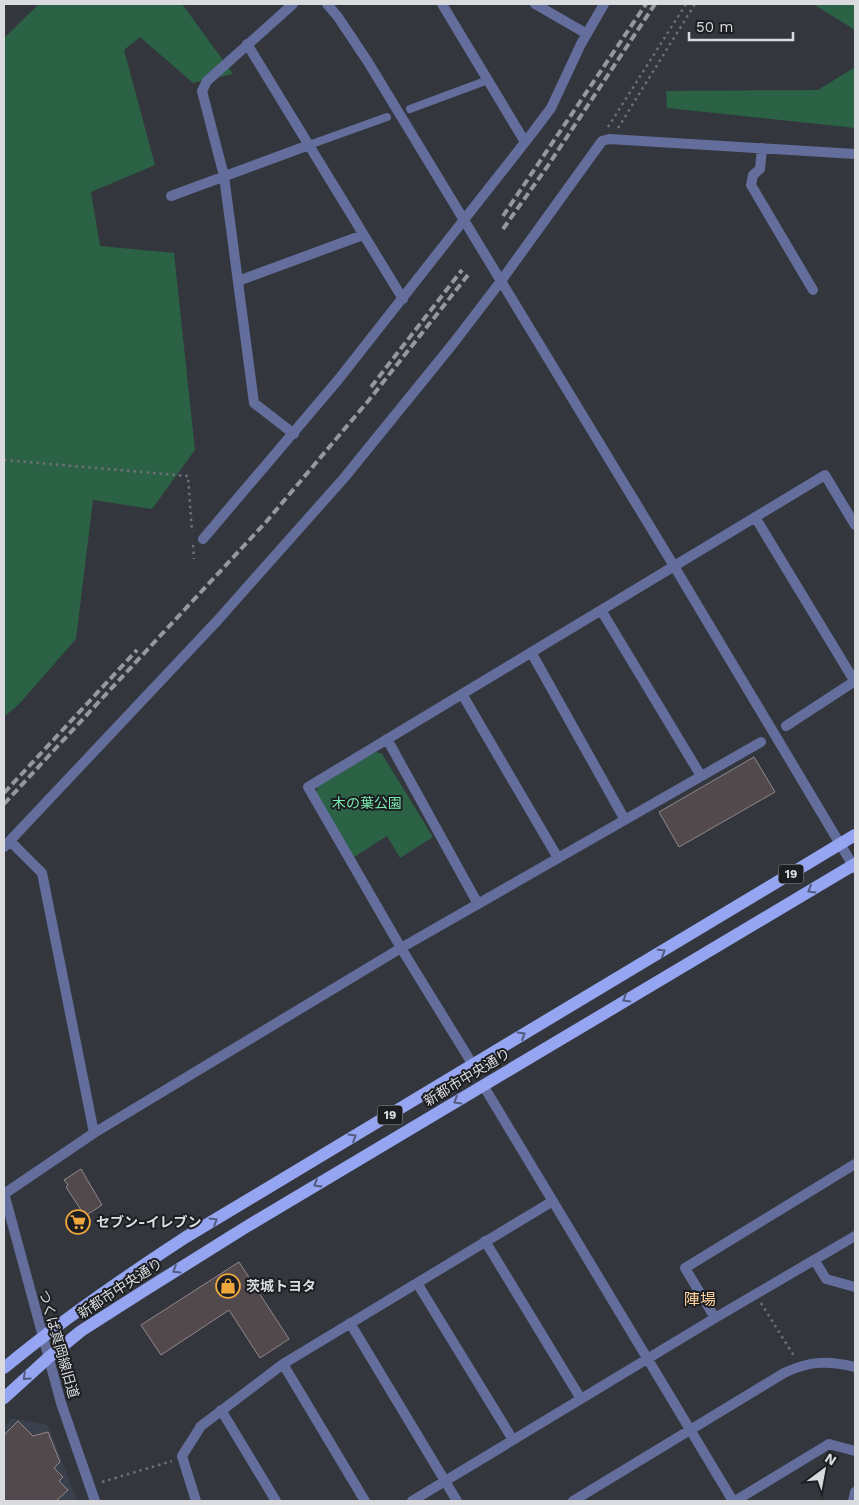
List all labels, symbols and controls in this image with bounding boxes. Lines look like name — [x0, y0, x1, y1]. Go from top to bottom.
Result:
scale bar — [689, 10, 793, 42]
text: 50 m — [696, 18, 733, 36]
park label: 木の葉公園 — [332, 795, 402, 811]
road number: 19 — [778, 864, 804, 884]
one-way arrow — [808, 884, 817, 894]
one-way arrow — [656, 948, 665, 958]
one-way arrow — [623, 993, 632, 1003]
one-way arrow — [517, 1032, 526, 1042]
street label: 新都市中央通り — [421, 1045, 513, 1109]
one-way arrow — [453, 1094, 462, 1104]
road number: 19 — [378, 1106, 402, 1124]
one-way arrow — [347, 1134, 356, 1144]
one-way arrow — [314, 1178, 323, 1188]
supermarket icon: セブン-イレブン — [65, 1209, 91, 1235]
place label: セブン-イレブン — [96, 1214, 201, 1230]
one-way arrow — [208, 1217, 217, 1227]
street label: 新都市中央通り — [75, 1255, 165, 1321]
one-way arrow — [173, 1264, 182, 1274]
shop icon: 茨城トヨタ — [215, 1273, 241, 1299]
place label: 茨城トヨタ — [246, 1278, 316, 1294]
street label: つくば真岡線旧道 — [36, 1288, 82, 1400]
district label: 陣場 — [684, 1290, 716, 1309]
one-way arrow — [22, 1372, 31, 1381]
north arrow — [799, 1445, 849, 1495]
text: N — [822, 1449, 840, 1469]

